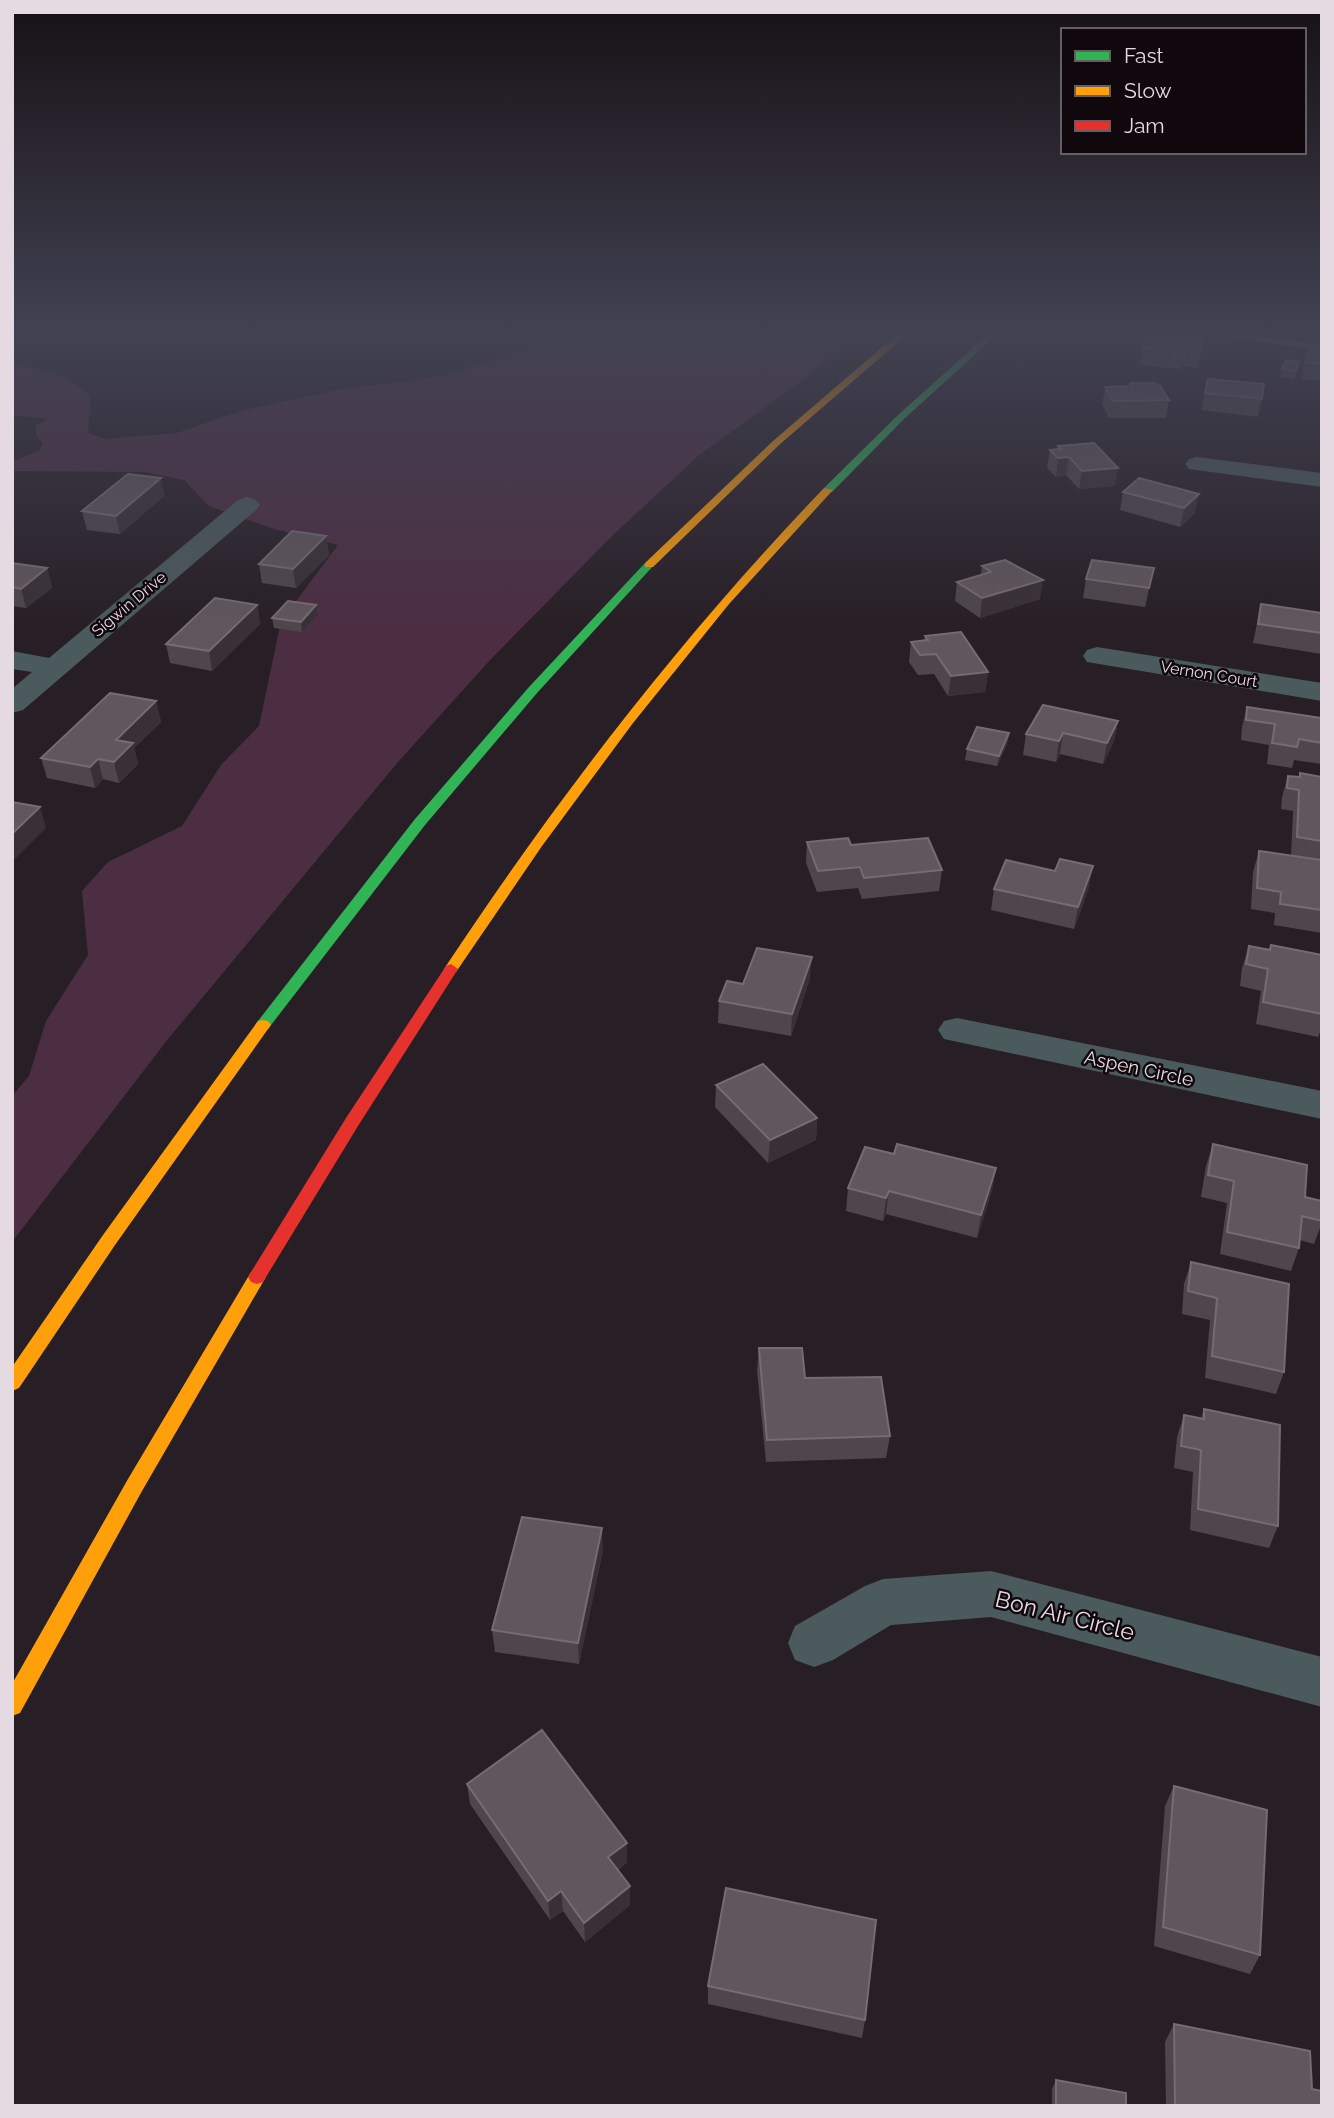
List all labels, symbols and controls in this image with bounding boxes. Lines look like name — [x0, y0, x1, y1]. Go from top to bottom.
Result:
legend — [1061, 28, 1306, 154]
text: Fast — [1124, 43, 1164, 68]
text: Slow — [1124, 78, 1172, 103]
text: Jam — [1124, 113, 1165, 138]
street label: Sigwin Drive — [88, 567, 170, 641]
street label: Vernon Court — [1159, 657, 1260, 691]
street label: Aspen Circle — [1082, 1046, 1196, 1090]
street label: Bon Air Circle — [993, 1585, 1137, 1645]

